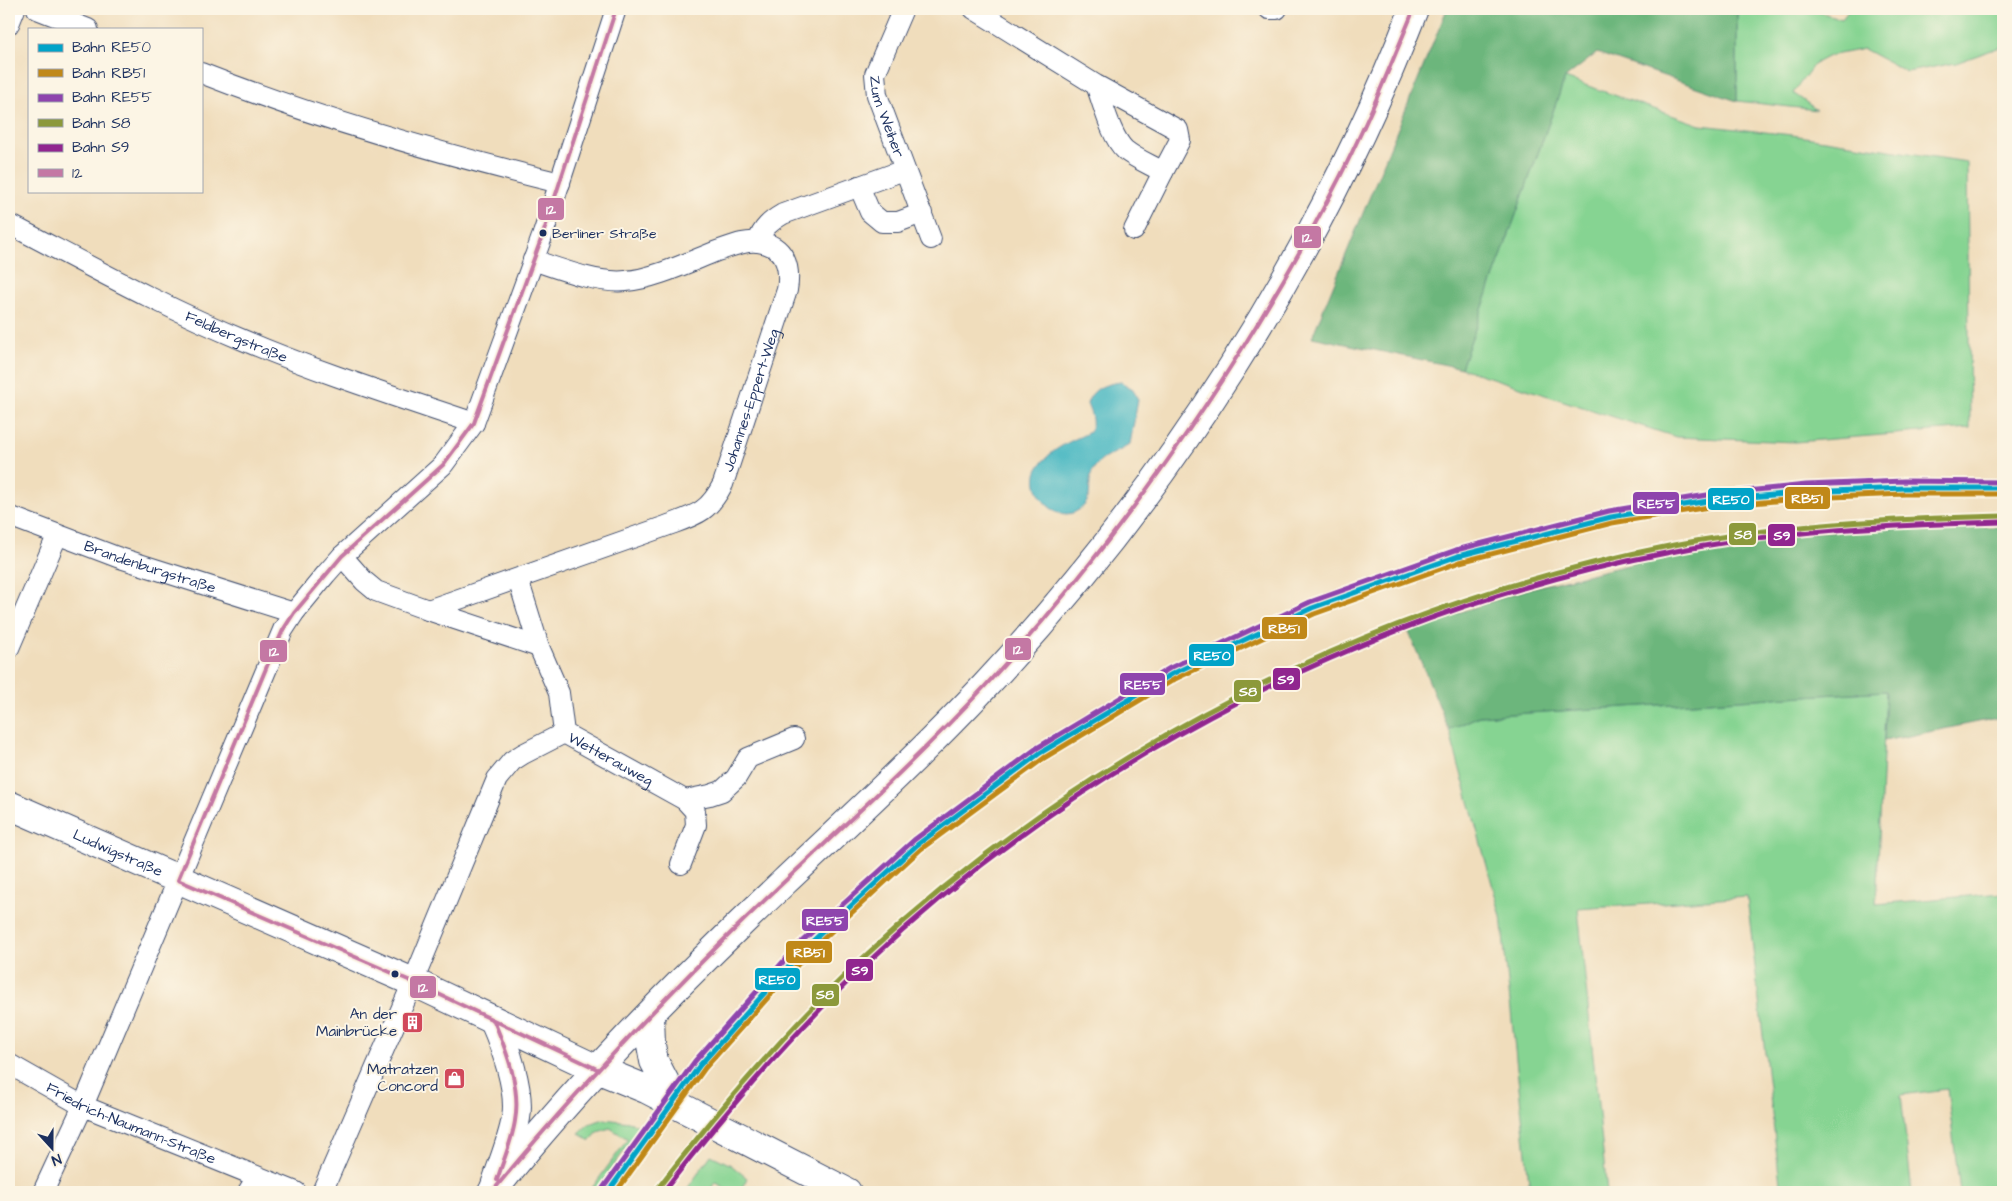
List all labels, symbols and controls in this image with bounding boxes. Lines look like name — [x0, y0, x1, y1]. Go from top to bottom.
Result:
legend — [28, 28, 202, 192]
text: Bahn RE50 — [72, 37, 151, 58]
text: Bahn RB51 — [72, 63, 145, 84]
street label: Zum Weiher — [864, 75, 909, 161]
text: Bahn RE55 — [72, 87, 152, 108]
text: Bahn S8 — [72, 113, 131, 134]
text: Bahn S9 — [72, 137, 129, 158]
text: 12 — [72, 163, 83, 184]
line badge: 12 — [537, 197, 565, 221]
text: 12 — [546, 200, 557, 220]
place label: Berliner Straße — [552, 224, 657, 244]
line badge: 12 — [1293, 225, 1322, 249]
marker: Berliner Straße — [538, 228, 548, 238]
text: 12 — [1302, 228, 1313, 248]
street label: Feldbergstraße — [182, 306, 291, 368]
street label: Johannes-Eppert-Weg — [718, 326, 786, 475]
line badge: RB51 — [1784, 486, 1831, 510]
line badge: RE50 — [1707, 487, 1755, 511]
text: RB51 — [1791, 489, 1823, 509]
text: RE50 — [1712, 490, 1750, 510]
line badge: RE55 — [1632, 491, 1680, 515]
text: RE55 — [1637, 494, 1676, 514]
line badge: S8 — [1728, 522, 1757, 546]
line badge: S9 — [1767, 523, 1796, 547]
text: S8 — [1733, 525, 1752, 545]
text: S9 — [1773, 526, 1791, 546]
street label: Brandenburgstraße — [81, 535, 219, 599]
line badge: RB51 — [1261, 616, 1308, 640]
text: RB51 — [1268, 619, 1300, 639]
line badge: 12 — [1004, 637, 1032, 661]
line badge: 12 — [259, 639, 288, 663]
text: 12 — [1013, 640, 1024, 660]
text: 12 — [269, 642, 280, 662]
line badge: RE50 — [1188, 643, 1235, 667]
text: RE50 — [1193, 646, 1231, 666]
line badge: S9 — [1272, 667, 1301, 691]
text: S9 — [1277, 670, 1295, 690]
line badge: RE55 — [1119, 672, 1166, 696]
text: RE55 — [1124, 675, 1163, 695]
line badge: S8 — [1233, 679, 1262, 703]
text: S8 — [1238, 682, 1257, 702]
street label: Wetterauweg — [564, 727, 657, 792]
street label: Ludwigstraße — [70, 824, 166, 882]
line badge: RE55 — [801, 908, 849, 932]
text: RE55 — [806, 911, 845, 931]
line badge: RB51 — [785, 940, 833, 964]
text: RB51 — [793, 943, 825, 963]
line badge: S9 — [845, 958, 874, 982]
text: S9 — [851, 961, 869, 981]
line badge: RE50 — [754, 967, 801, 991]
unlabelled marker — [390, 969, 400, 979]
text: RE50 — [758, 970, 796, 990]
line badge: 12 — [409, 975, 437, 999]
text: 12 — [418, 978, 429, 998]
line badge: S8 — [811, 983, 840, 1007]
text: S8 — [815, 985, 834, 1005]
place label: An der Mainbrücke — [316, 1004, 397, 1042]
building icon: An der Mainbrücke — [401, 1011, 425, 1035]
place label: Matratzen Concord — [367, 1059, 438, 1097]
shop icon: Matratzen Concord — [442, 1066, 466, 1090]
street label: Friedrich-Naumann-Straße — [45, 1077, 219, 1167]
north arrow — [28, 1124, 78, 1174]

